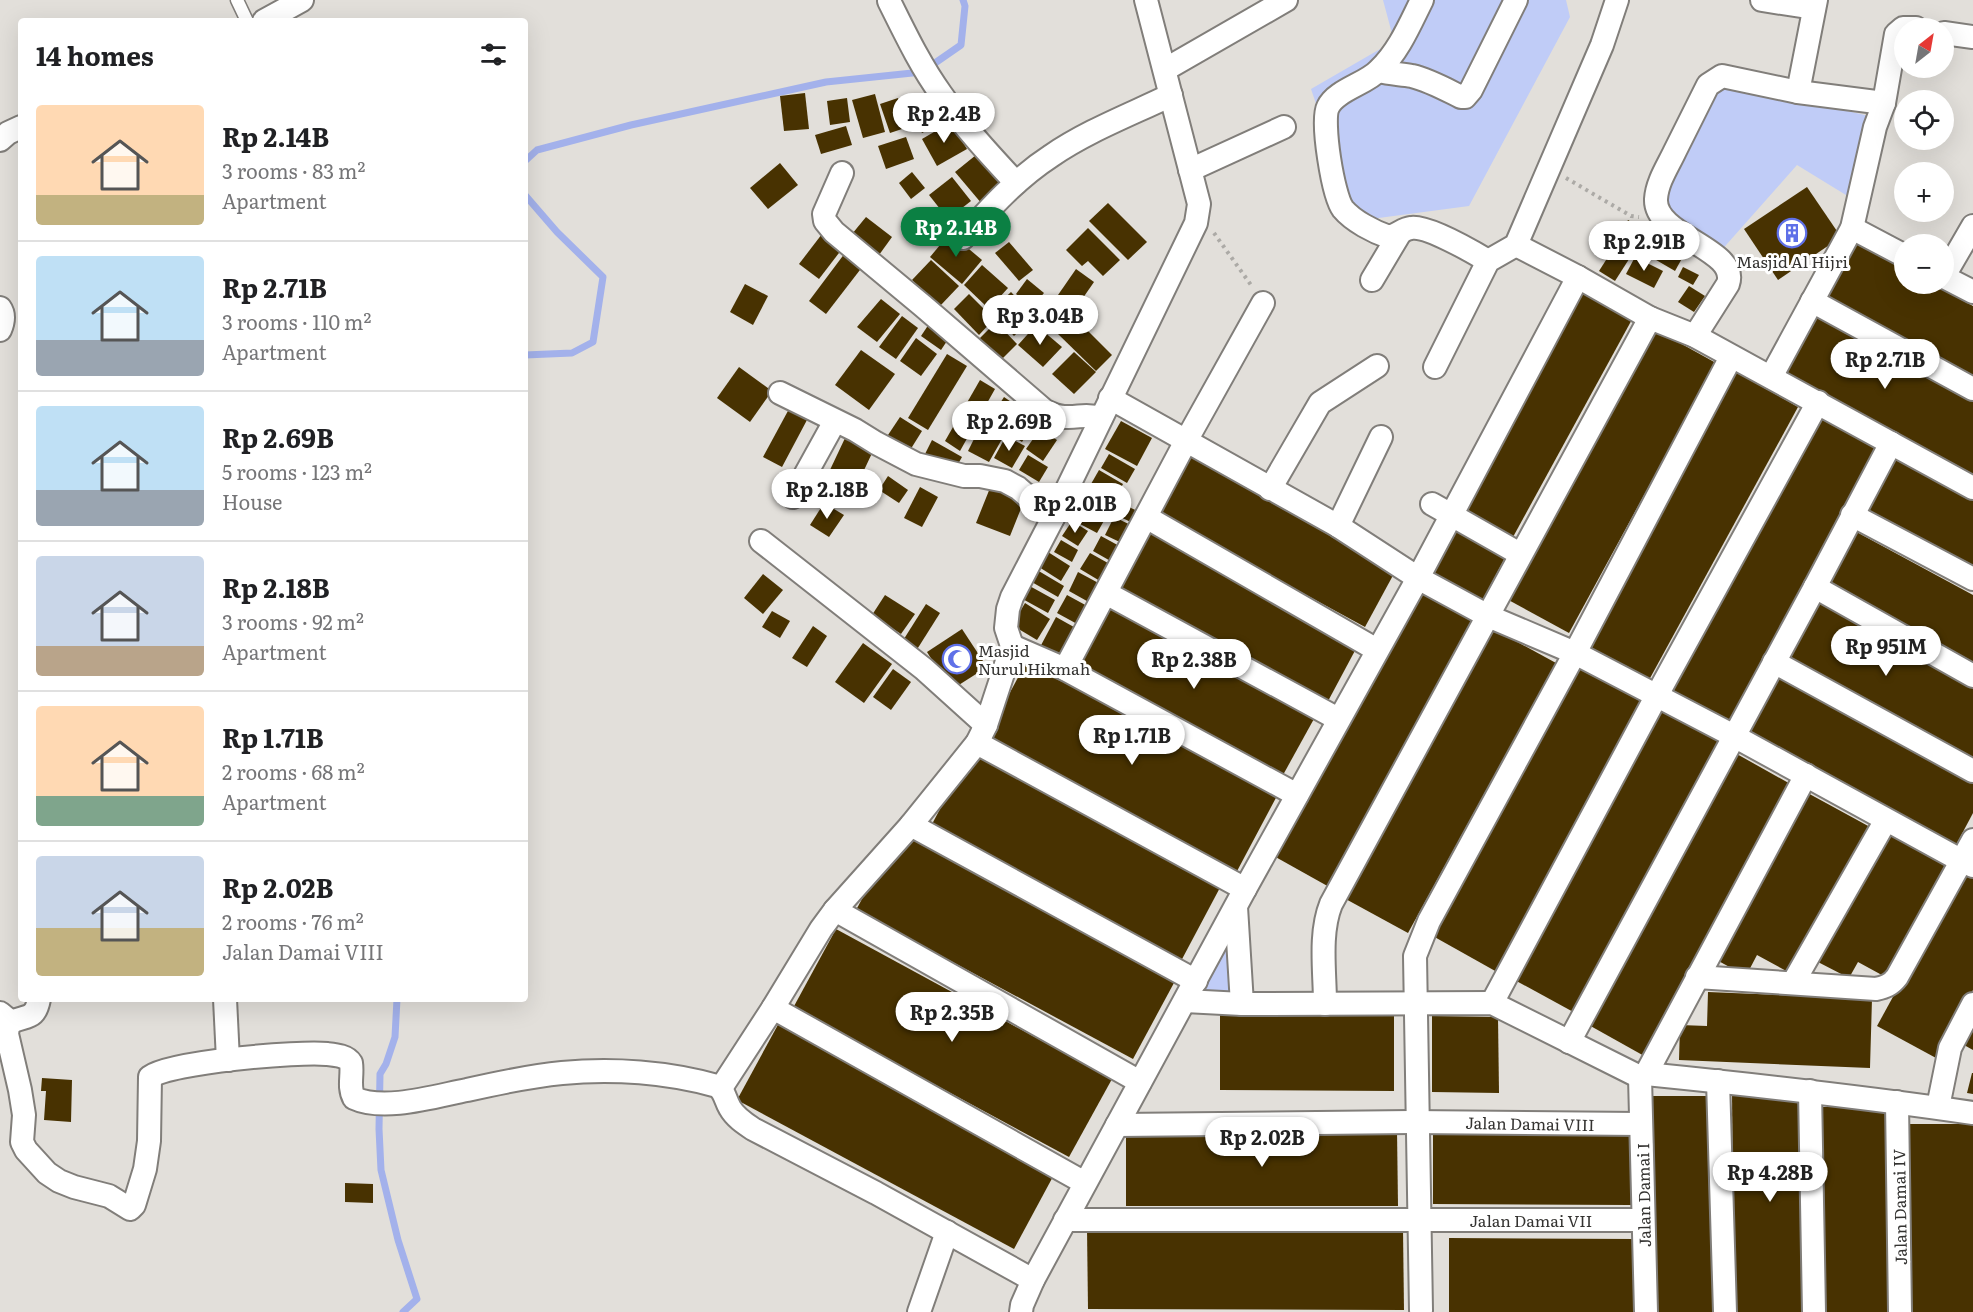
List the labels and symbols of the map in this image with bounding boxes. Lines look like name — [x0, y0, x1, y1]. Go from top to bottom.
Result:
north arrow — [1894, 18, 1954, 78]
pin: Rp 2.4B — [889, 93, 999, 144]
pin: Rp 2.14B — [894, 207, 1018, 258]
building icon: Masjid Al Hijri — [1776, 217, 1808, 249]
pin: Rp 2.91B — [1582, 221, 1706, 272]
place label: Masjid Al Hijri — [1736, 249, 1848, 273]
pin: Rp 3.04B — [978, 295, 1102, 346]
pin: Rp 2.71B — [1823, 339, 1947, 390]
pin: Rp 2.69B — [947, 401, 1071, 452]
pin: Rp 2.18B — [765, 469, 889, 520]
pin: Rp 2.01B — [1013, 483, 1137, 534]
pin: Rp 951M — [1831, 626, 1941, 677]
place label: Masjid Nurul Hikmah — [978, 638, 1091, 680]
pin: Rp 2.38B — [1132, 639, 1256, 690]
mosque icon: Masjid Nurul Hikmah — [941, 643, 973, 675]
pin: Rp 1.71B — [1070, 715, 1194, 766]
pin: Rp 2.35B — [890, 992, 1014, 1043]
street label: Jalan Damai VIII — [1465, 1110, 1595, 1136]
pin: Rp 2.02B — [1200, 1117, 1324, 1168]
street label: Jalan Damai I — [1630, 1143, 1656, 1247]
street label: Jalan Damai IV — [1886, 1149, 1912, 1265]
pin: Rp 4.28B — [1708, 1152, 1832, 1203]
street label: Jalan Damai VII — [1470, 1208, 1592, 1232]

